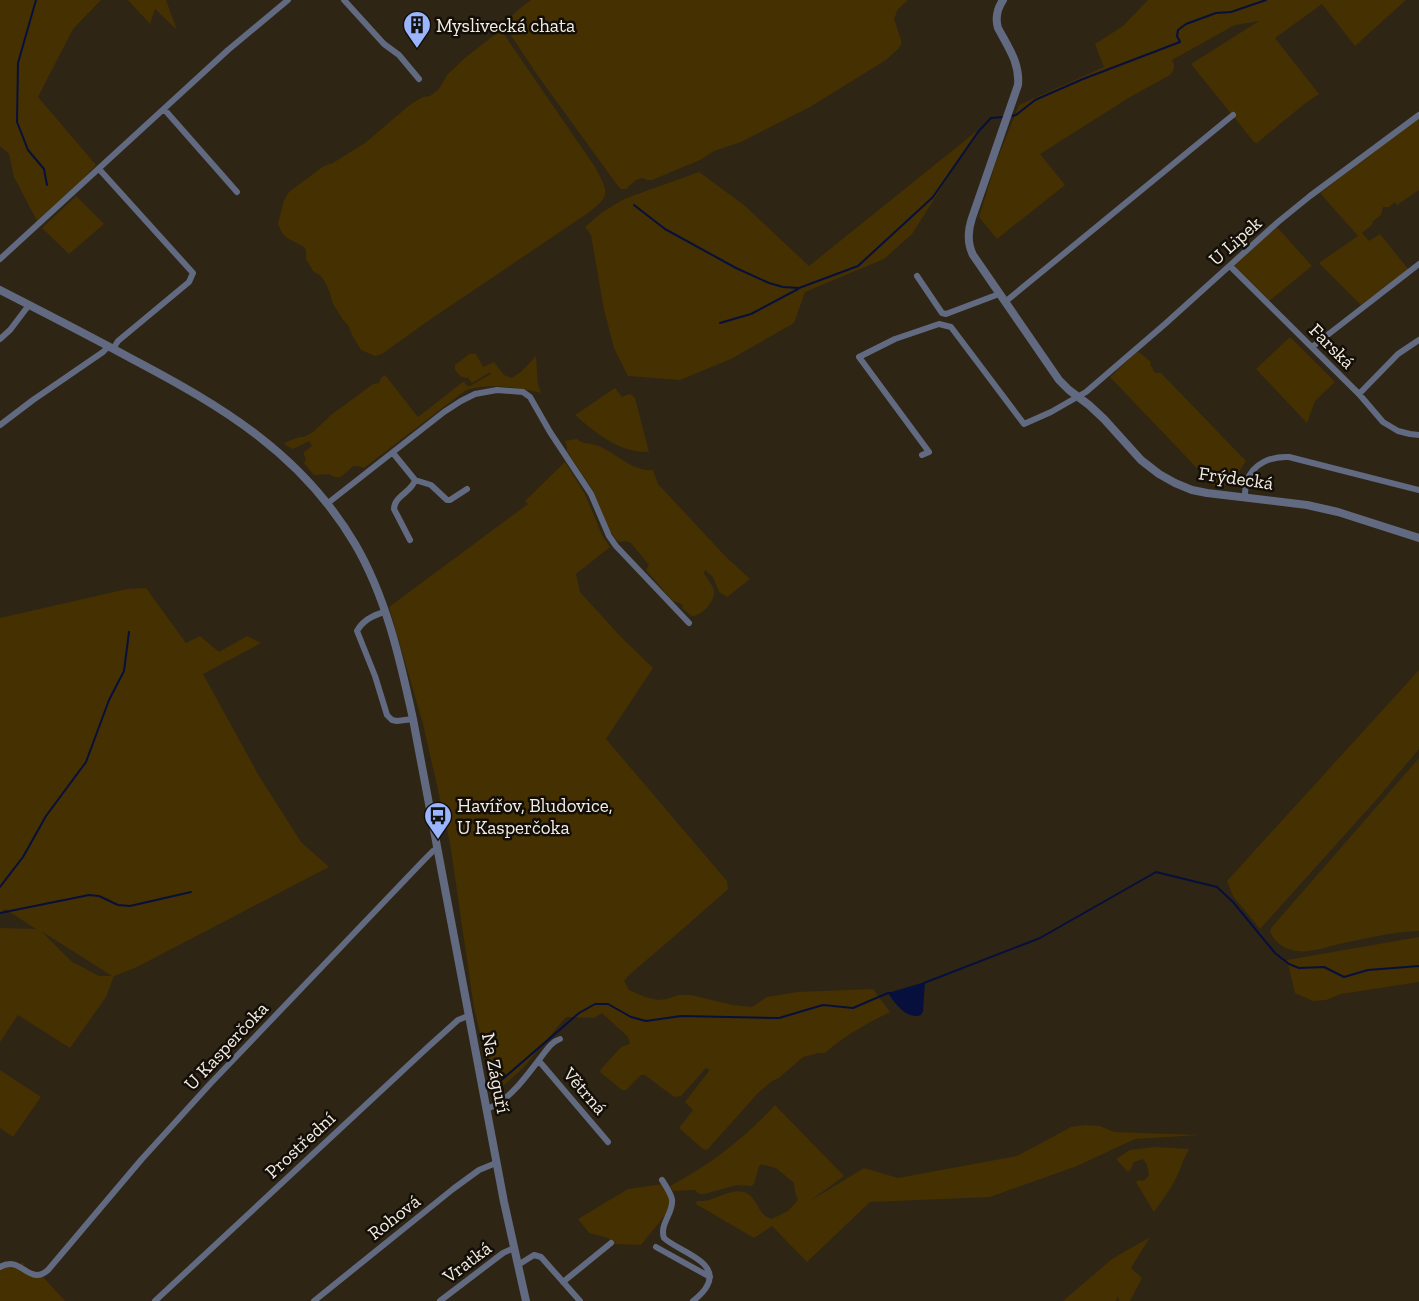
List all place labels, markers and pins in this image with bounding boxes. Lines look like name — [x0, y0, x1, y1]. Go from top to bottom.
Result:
building icon: Myslivecká chata — [402, 10, 432, 49]
place label: Myslivecká chata — [436, 14, 575, 37]
place label: Havířov, Bludovice, U Kasperčoka — [457, 794, 613, 839]
bus stop icon: Havířov, Bludovice, U Kasperčoka — [423, 801, 453, 840]

